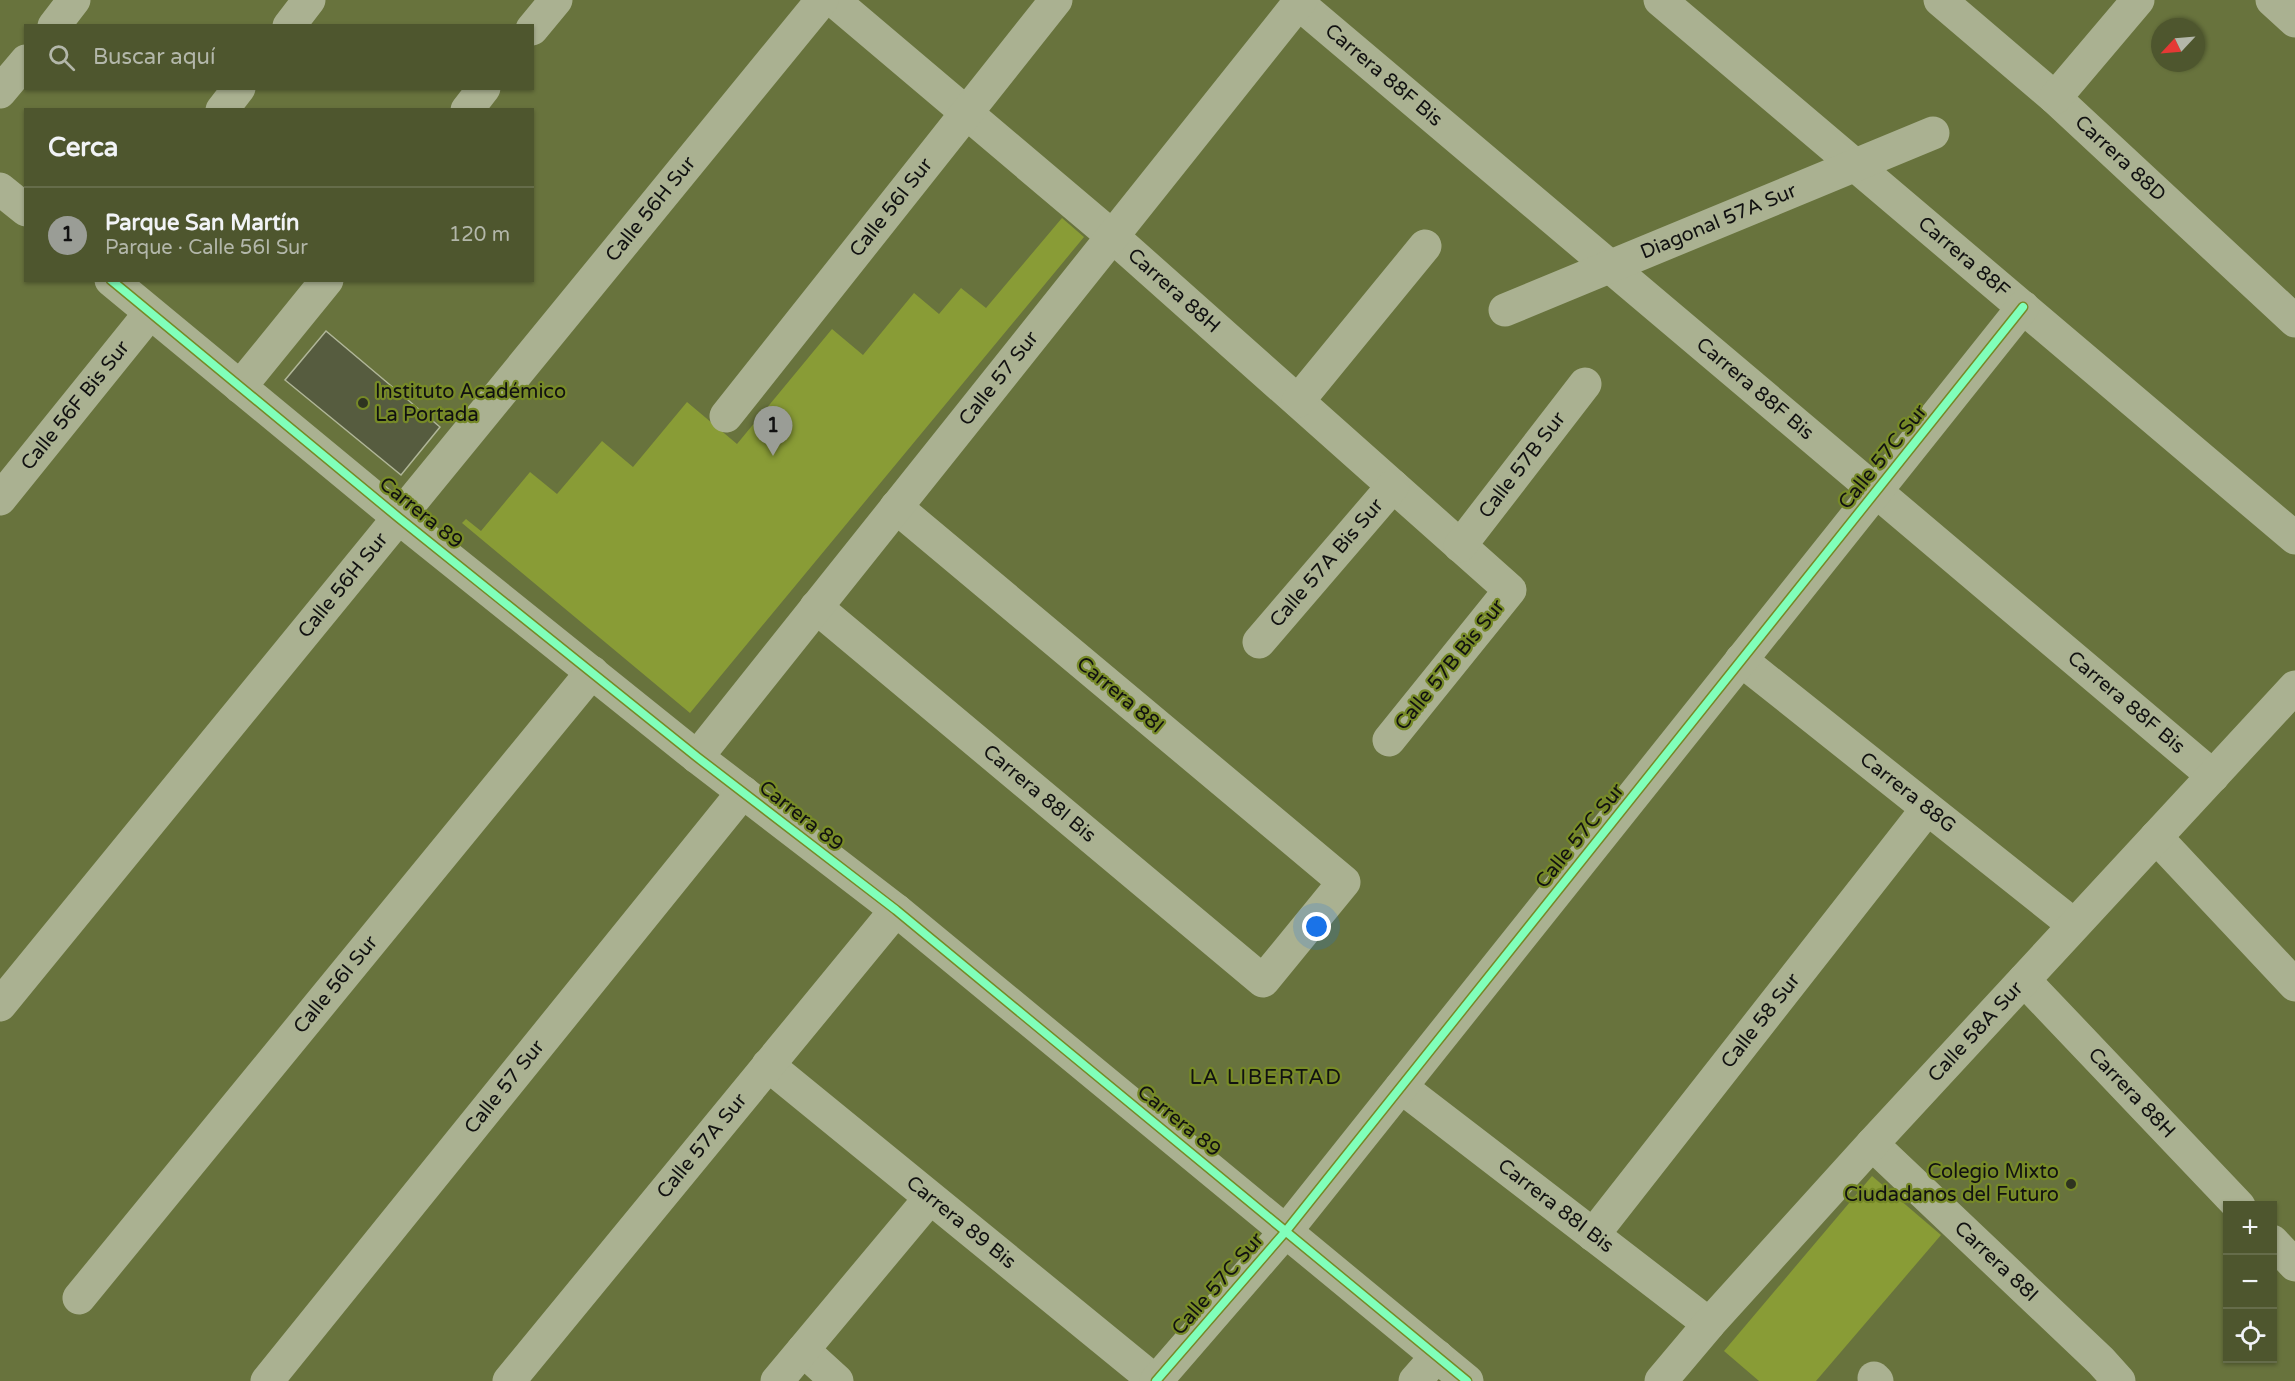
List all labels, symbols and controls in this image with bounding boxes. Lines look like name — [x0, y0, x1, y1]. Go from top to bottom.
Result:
north arrow — [2151, 18, 2205, 72]
street label: Carrera 88F Bis — [1320, 19, 1447, 132]
search box — [24, 24, 534, 90]
icon: search — [45, 41, 78, 74]
text: Buscar aquí — [93, 44, 215, 70]
street label: Carrera 88D — [2070, 110, 2171, 207]
text: Cerca — [48, 132, 118, 163]
street label: Calle 56H Sur — [601, 151, 701, 267]
street label: Calle 56I Sur — [845, 153, 938, 262]
street label: Diagonal 57A Sur — [1637, 179, 1800, 265]
text: Parque San Martín — [105, 210, 299, 236]
street label: Carrera 88F — [1913, 212, 2015, 303]
text: 1 — [61, 223, 74, 247]
text: 120 m — [449, 223, 510, 247]
text: Parque · Calle 56I Sur — [105, 236, 308, 260]
street label: Carrera 88H — [1122, 243, 1225, 338]
street label: Calle 57 Sur — [954, 326, 1044, 431]
street label: Carrera 88F Bis — [1691, 332, 1818, 445]
street label: Calle 56F Bis Sur — [16, 336, 135, 475]
place label: Instituto Académico La Portada — [375, 380, 566, 427]
marker: Instituto Académico La Portada — [356, 396, 370, 410]
street label: Calle 57C Sur — [1833, 400, 1933, 514]
pin: 1 — [754, 406, 792, 456]
street label: Calle 57B Sur — [1474, 407, 1571, 523]
street label: Carrera 89 — [374, 472, 468, 554]
street label: Calle 57A Bis Sur — [1265, 493, 1389, 633]
street label: Calle 56H Sur — [293, 528, 394, 643]
street label: Calle 57B Bis Sur — [1390, 595, 1510, 735]
street label: Carrera 88F Bis — [2062, 646, 2190, 759]
street label: Carrera 88I — [1072, 652, 1168, 738]
street label: Carrera 88I Bis — [978, 740, 1101, 848]
street label: Carrera 88G — [1855, 747, 1960, 838]
street label: Carrera 89 — [754, 776, 848, 856]
street label: Calle 57C Sur — [1530, 779, 1630, 893]
your location — [1302, 912, 1331, 941]
street label: Calle 56I Sur — [288, 931, 383, 1039]
street label: Calle 58 Sur — [1716, 968, 1806, 1073]
street label: Calle 58A Sur — [1923, 976, 2029, 1087]
street label: Calle 57 Sur — [459, 1035, 550, 1139]
street label: Carrera 88H — [2083, 1043, 2180, 1143]
district label: LA LIBERTAD — [1189, 1065, 1343, 1090]
street label: Carrera 89 — [1132, 1080, 1226, 1162]
street label: Calle 57A Sur — [652, 1088, 752, 1204]
street label: Carrera 88I Bis — [1493, 1154, 1618, 1258]
place label: Colegio Mixto Ciudadanos del Futuro — [1844, 1160, 2059, 1207]
street label: Carrera 89 Bis — [901, 1171, 1020, 1274]
marker: Colegio Mixto Ciudadanos del Futuro — [2064, 1177, 2078, 1191]
map controls — [2223, 1201, 2277, 1363]
button: + — [2223, 1201, 2277, 1255]
street label: Carrera 88I — [1949, 1216, 2043, 1307]
street label: Calle 57C Sur — [1167, 1228, 1269, 1340]
button: − — [2223, 1255, 2277, 1309]
button: locate — [2223, 1309, 2277, 1363]

